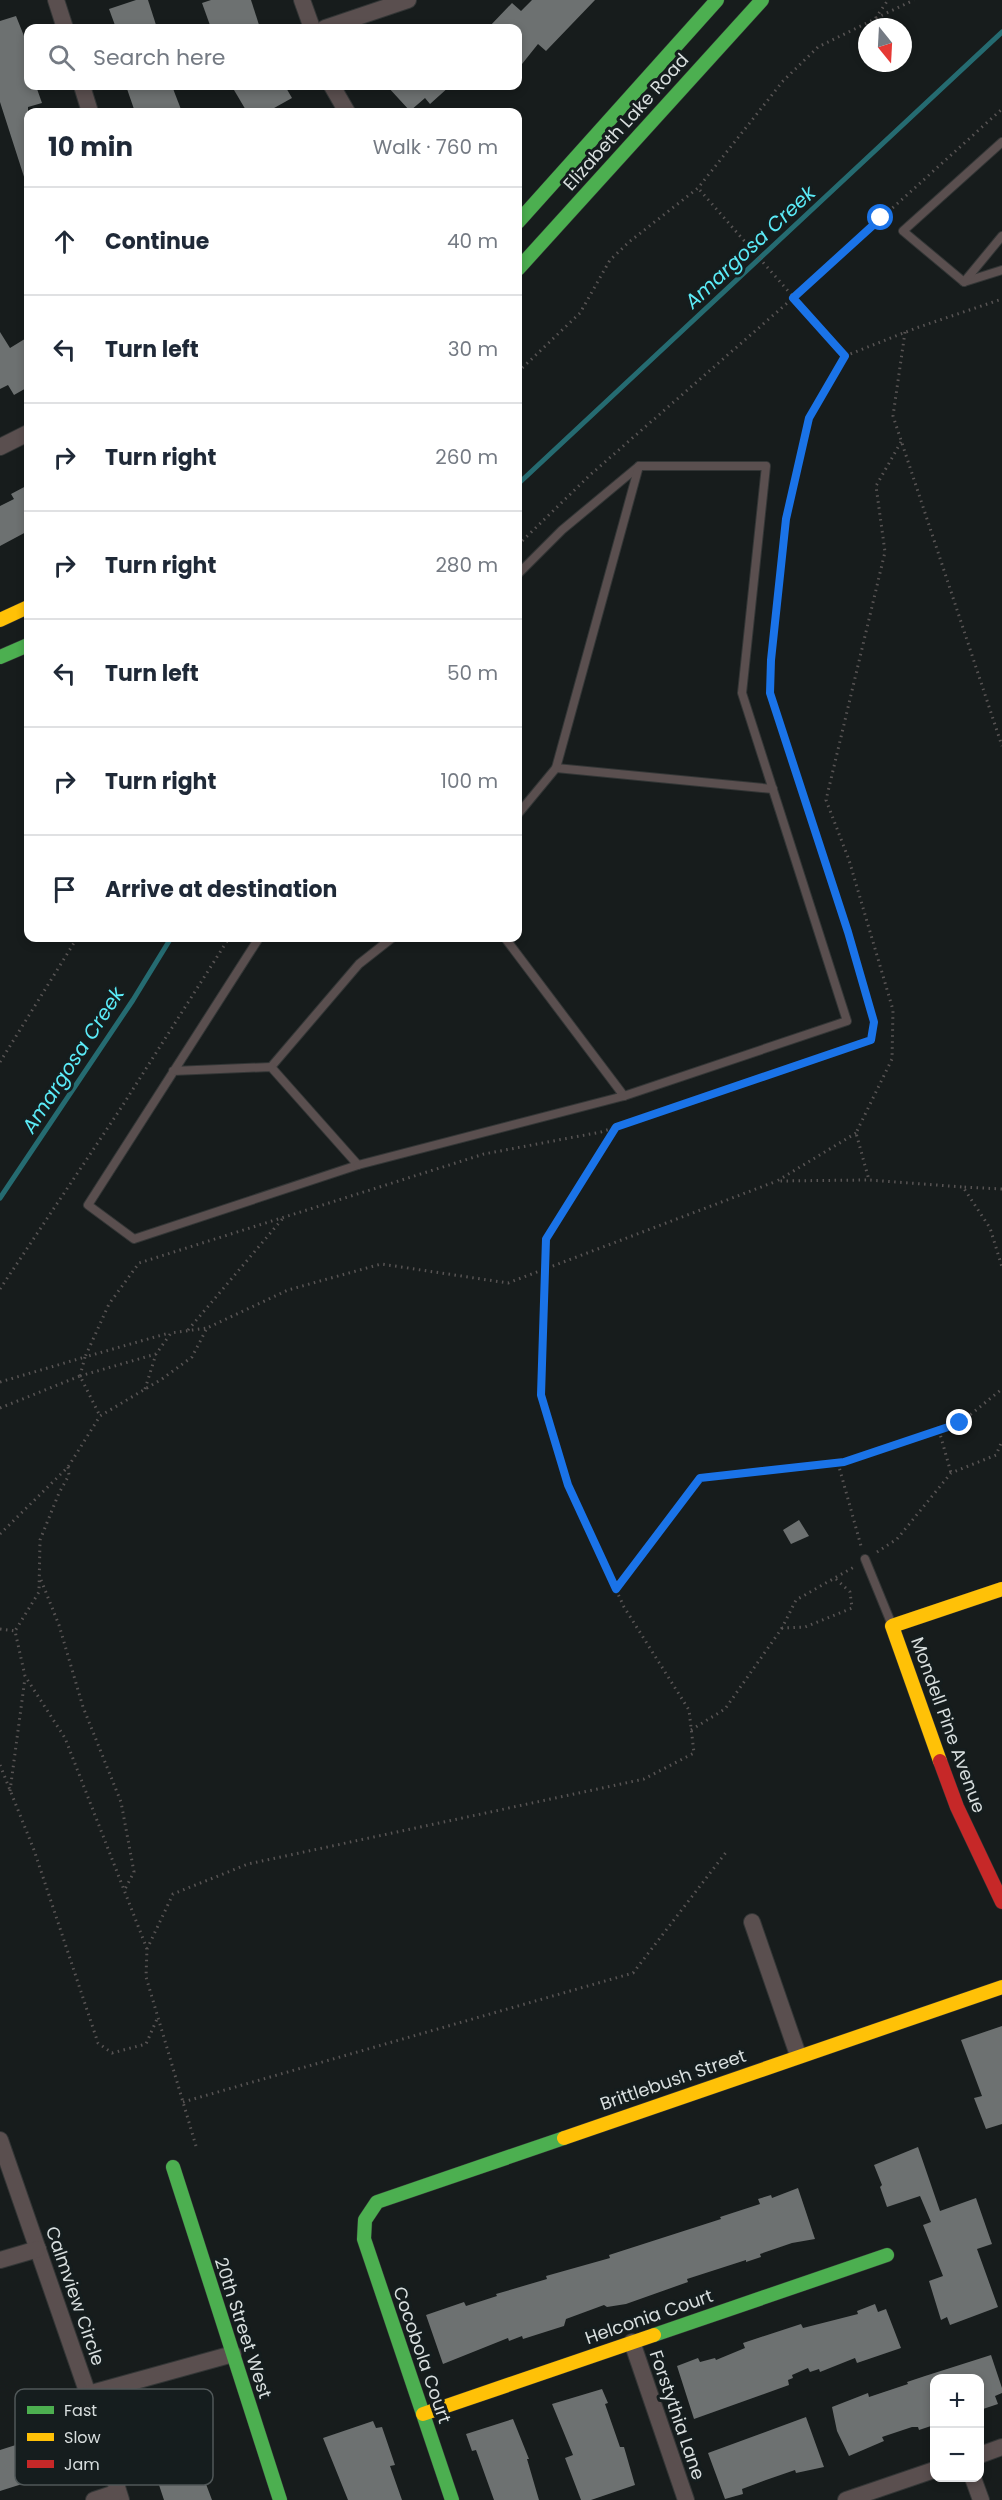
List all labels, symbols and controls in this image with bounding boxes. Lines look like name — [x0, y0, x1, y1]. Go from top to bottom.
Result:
north arrow — [858, 18, 912, 72]
search box — [24, 24, 522, 90]
icon: search — [45, 41, 78, 74]
text: Search here — [93, 42, 226, 73]
street label: Elizabeth Lake Road — [557, 48, 694, 196]
text: 10 min — [48, 129, 133, 165]
text: Walk · 760 m — [373, 133, 498, 161]
water label: Amargosa Creek — [678, 178, 823, 316]
route start — [867, 204, 893, 230]
icon: ahead — [48, 225, 81, 258]
text: Continue — [105, 226, 209, 257]
text: 40 m — [447, 227, 498, 255]
icon: left — [48, 333, 81, 366]
text: Turn left — [105, 334, 199, 365]
text: 30 m — [448, 335, 498, 363]
icon: right — [48, 441, 81, 474]
text: Turn right — [105, 442, 216, 473]
text: 260 m — [435, 443, 498, 471]
icon: right — [48, 549, 81, 582]
text: Turn right — [105, 550, 216, 581]
text: 280 m — [435, 551, 498, 579]
icon: left — [48, 657, 81, 690]
text: Turn left — [105, 658, 199, 689]
text: 50 m — [447, 659, 498, 687]
icon: right — [48, 765, 81, 798]
text: Turn right — [105, 766, 216, 797]
text: 100 m — [441, 767, 498, 795]
icon: arrive — [48, 873, 81, 906]
text: Arrive at destination — [105, 874, 337, 905]
water label: Amargosa Creek — [15, 980, 132, 1139]
route end — [946, 1409, 972, 1435]
street label: Mondell Pine Avenue — [905, 1633, 992, 1816]
street label: Brittlebush Street — [596, 2043, 749, 2116]
street label: Calmview Circle — [40, 2223, 111, 2369]
street label: 20th Street West — [209, 2254, 278, 2401]
street label: Cocobola Court — [387, 2283, 458, 2427]
street label: Helconia Court — [582, 2283, 716, 2350]
street label: Forstythia Lane — [644, 2347, 711, 2483]
map controls — [930, 2374, 984, 2482]
button: + — [930, 2374, 984, 2428]
legend — [15, 2389, 213, 2485]
text: Fast — [64, 2399, 97, 2422]
text: Slow — [64, 2426, 101, 2449]
button: − — [930, 2428, 984, 2482]
text: Jam — [64, 2453, 100, 2476]

